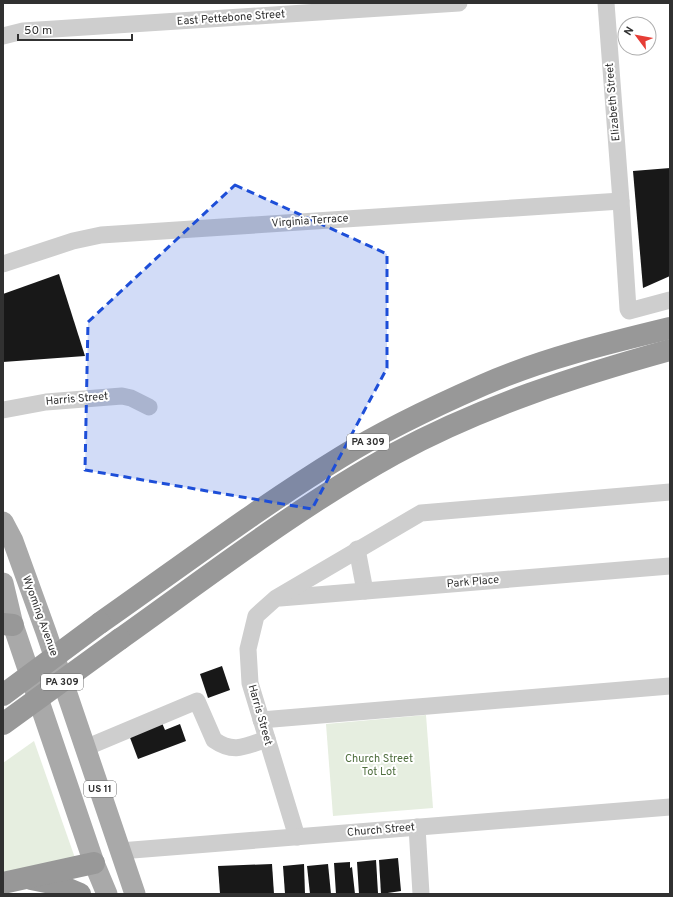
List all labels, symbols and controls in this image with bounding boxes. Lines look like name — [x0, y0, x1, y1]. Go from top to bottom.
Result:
street label: East Pettebone Street — [176, 7, 286, 29]
scale bar — [18, 16, 132, 42]
north arrow — [617, 16, 657, 56]
text: 50 m — [24, 23, 52, 39]
text: N — [621, 24, 637, 38]
street label: Elizabeth Street — [603, 62, 623, 142]
street label: Virginia Terrace — [271, 211, 349, 231]
street label: Harris Street — [45, 389, 109, 409]
road number: PA 309 — [347, 434, 389, 450]
street label: Park Place — [446, 573, 500, 591]
street label: Wyoming Avenue — [19, 574, 61, 658]
road number: PA 309 — [41, 674, 83, 690]
street label: Harris Street — [245, 683, 275, 747]
park label: Church Street Tot Lot — [345, 752, 413, 779]
road number: US 11 — [84, 781, 116, 797]
street label: Church Street — [346, 820, 416, 840]

